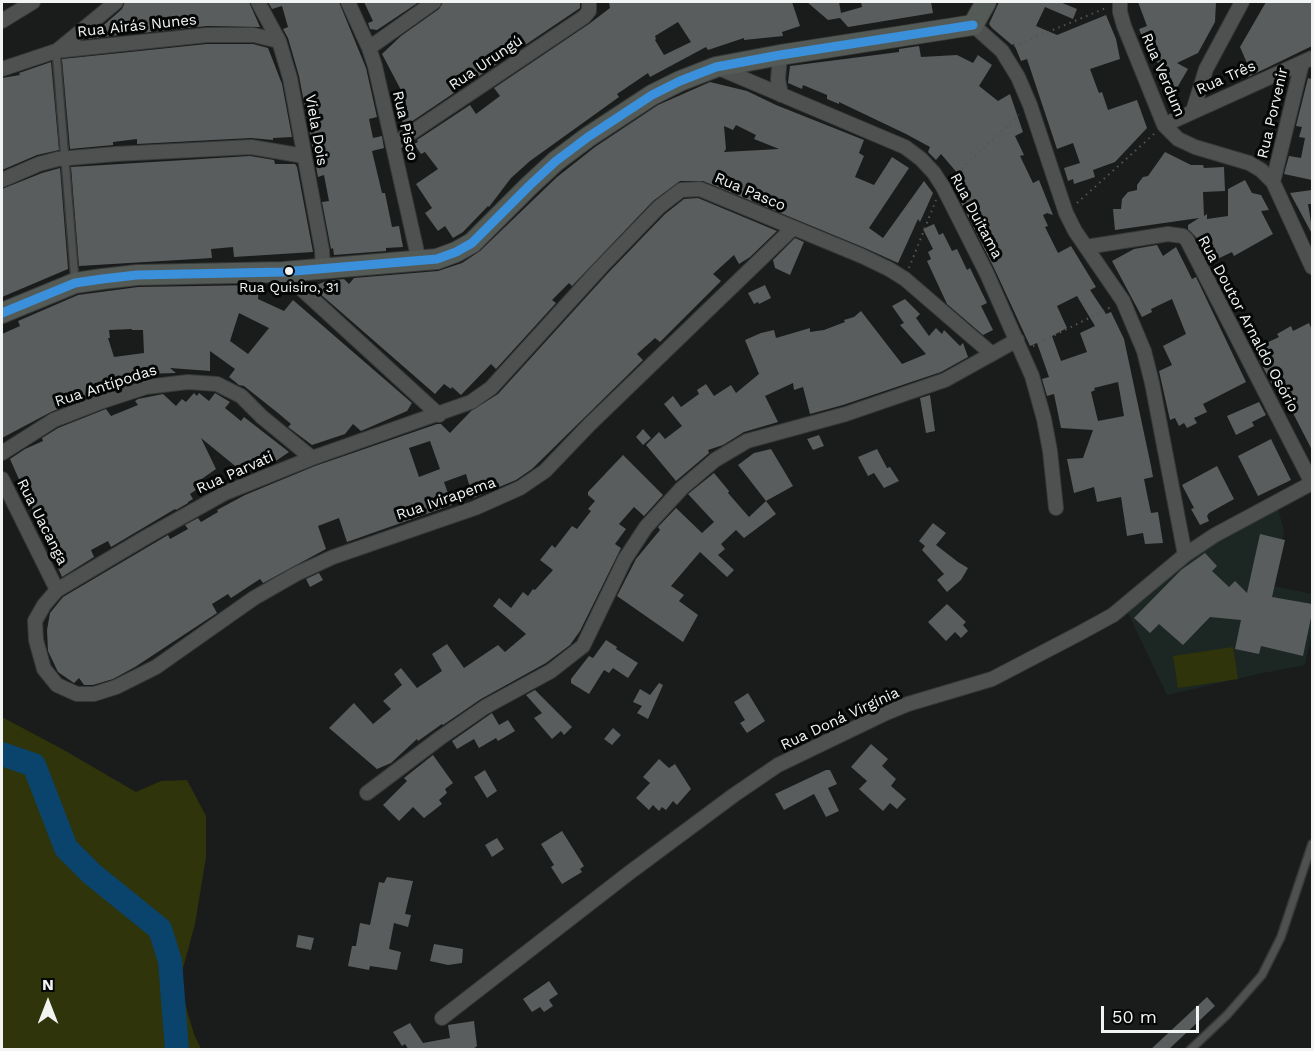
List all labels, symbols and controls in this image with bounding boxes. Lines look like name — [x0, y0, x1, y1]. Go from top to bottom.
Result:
street label: Rua Airás Nunes — [76, 11, 198, 41]
street label: Rua Verdum — [1137, 30, 1189, 120]
street label: Rua Urungú — [446, 32, 526, 94]
street label: Rua Três — [1194, 57, 1258, 99]
street label: Rua Porvenir — [1254, 66, 1292, 160]
street label: Rua Pisco — [388, 89, 422, 163]
street label: Viela Dois — [301, 93, 331, 167]
street label: Rua Pasco — [712, 169, 788, 215]
street label: Rua Duitama — [946, 170, 1006, 262]
street label: Rua Doutor Arnaldo Osório — [1194, 233, 1302, 415]
marker: Rua Quisiro, 31 — [283, 265, 295, 277]
place label: Rua Quisiro, 31 — [239, 280, 339, 296]
street label: Rua Antípodas — [53, 361, 159, 411]
street label: Rua Parvati — [194, 448, 276, 498]
street label: Rua Ivirapema — [394, 474, 498, 524]
street label: Rua Uacanga — [13, 476, 71, 568]
street label: Rua Doná Virgínia — [778, 684, 902, 754]
north arrow — [18, 973, 78, 1033]
text: N — [42, 975, 54, 994]
scale bar — [1104, 994, 1202, 1032]
text: 50 m — [1112, 1006, 1157, 1027]

